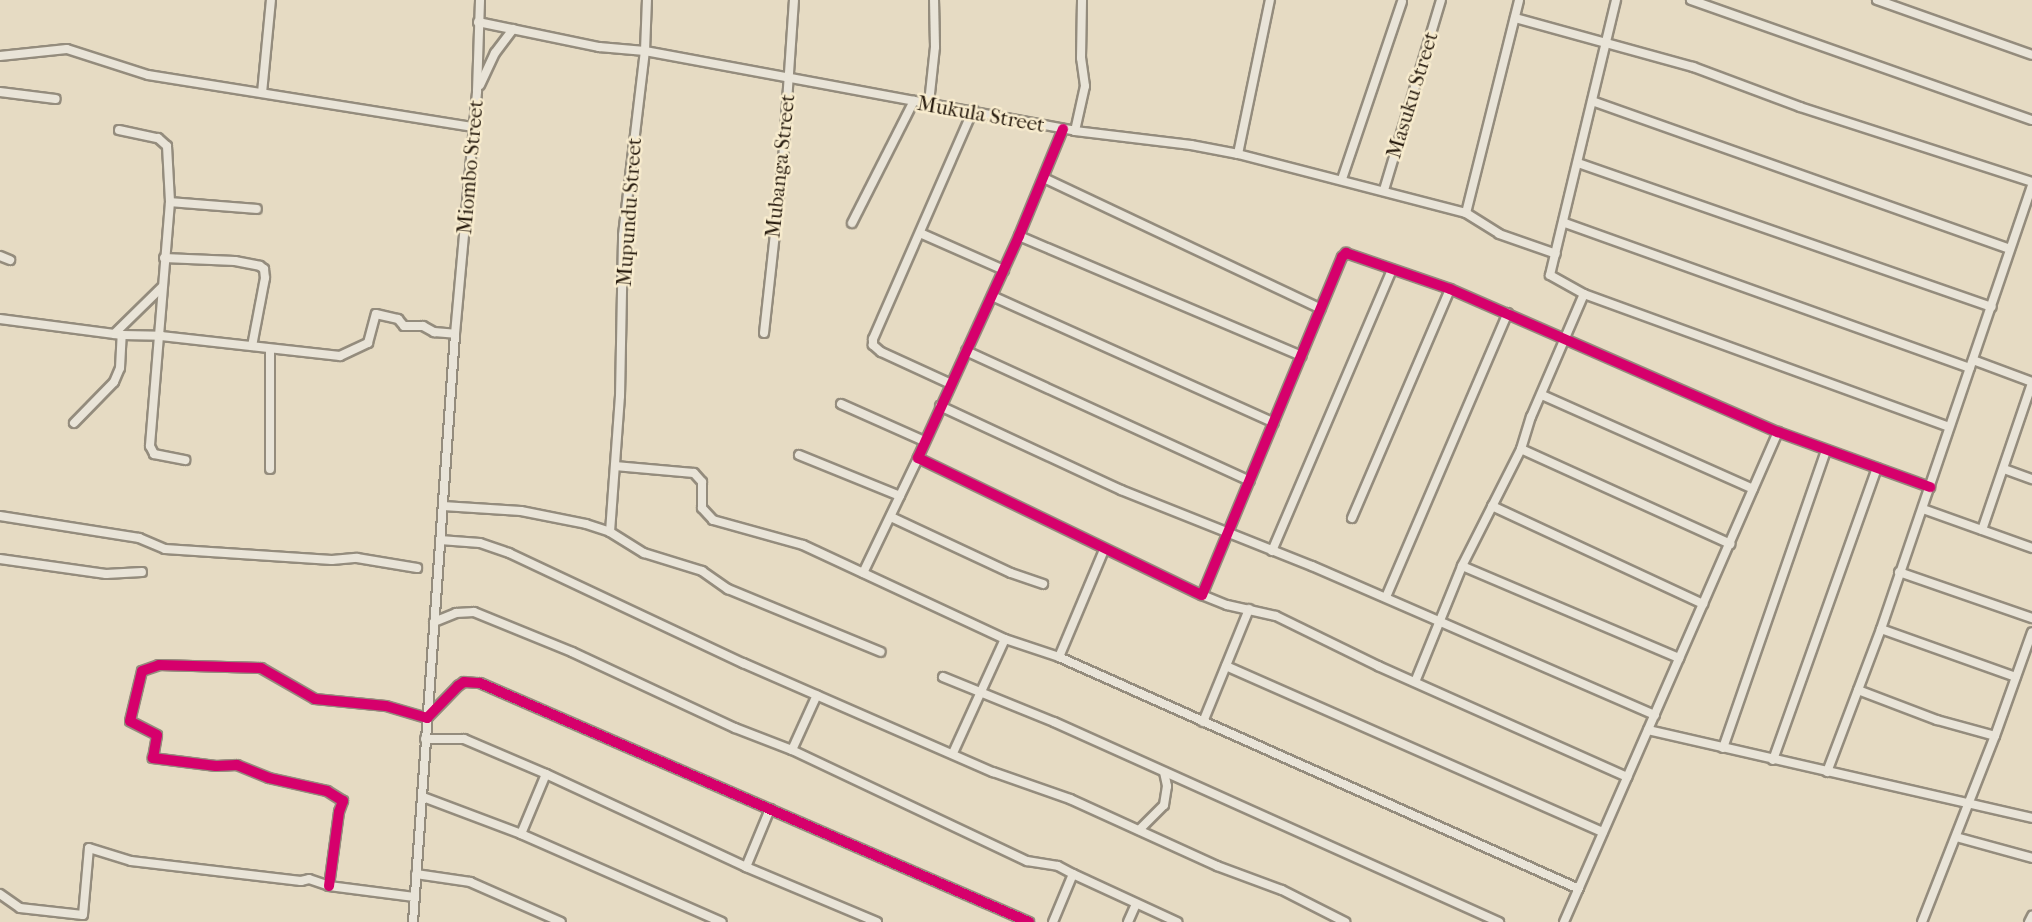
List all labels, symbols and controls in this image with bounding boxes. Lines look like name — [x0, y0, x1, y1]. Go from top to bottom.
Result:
street label: Masuku Street — [1381, 29, 1443, 161]
street label: Mukula Street — [915, 90, 1047, 138]
street label: Mubanga Street — [760, 93, 800, 239]
street label: Miombo Street — [452, 99, 488, 235]
street label: Mupundu Street — [611, 137, 647, 287]

